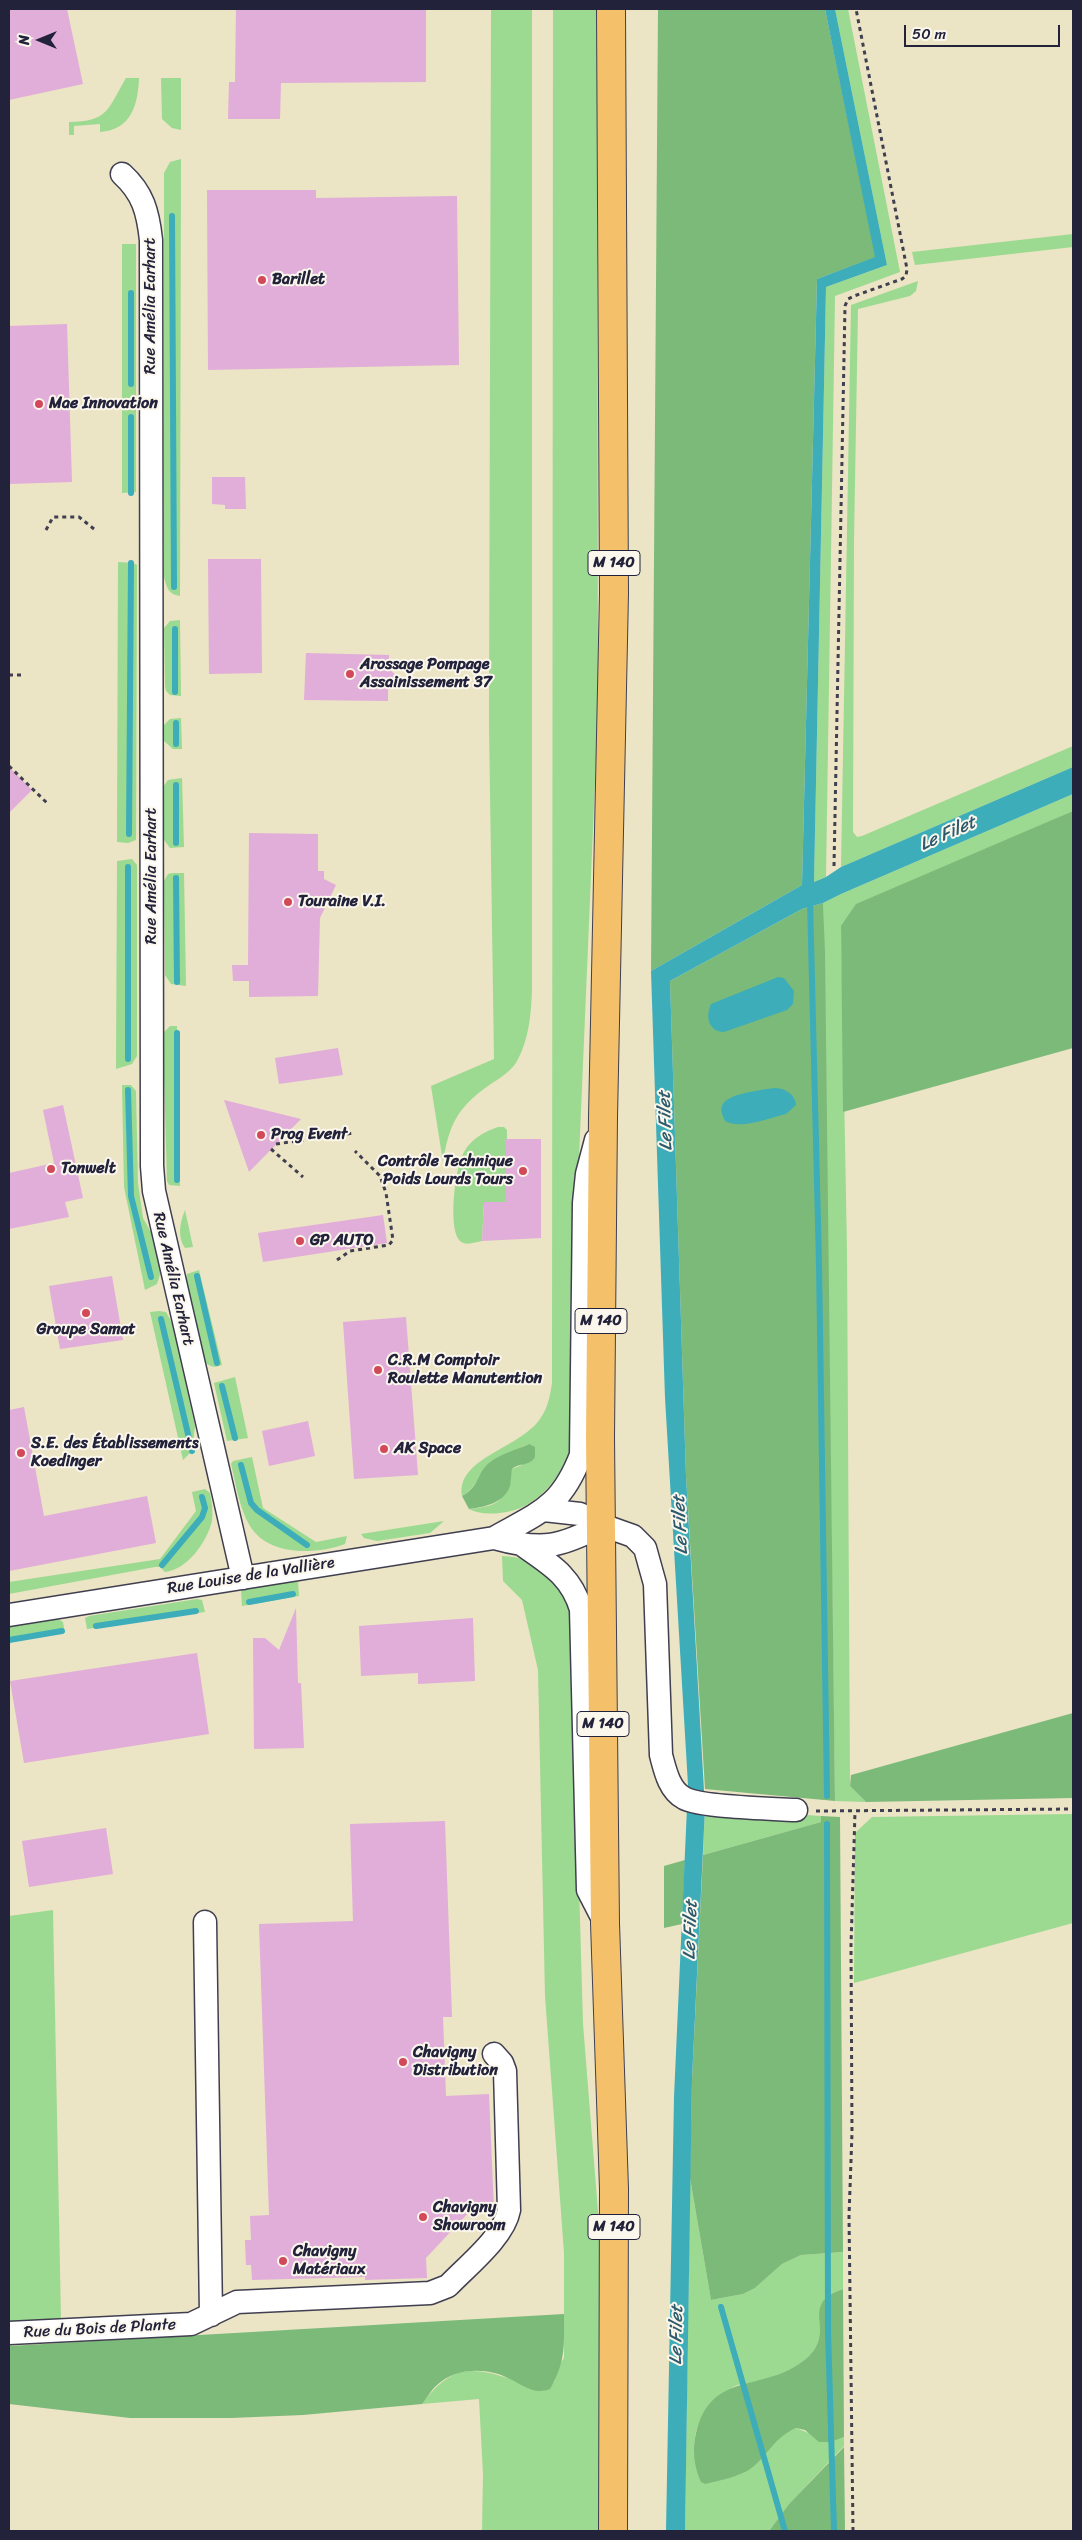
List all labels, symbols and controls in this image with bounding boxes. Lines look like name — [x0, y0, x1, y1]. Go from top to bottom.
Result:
north arrow — [15, 15, 65, 65]
scale bar — [907, 15, 1063, 47]
text: 50 m — [912, 21, 946, 47]
text: N — [12, 35, 37, 45]
street label: Rue Amélia Earhart — [141, 238, 161, 374]
place label: Barillet — [272, 270, 325, 290]
marker: Barillet — [256, 274, 268, 286]
place label: Mae Innovation — [49, 394, 158, 414]
marker: Mae Innovation — [33, 398, 45, 410]
road number: M 140 — [588, 550, 640, 576]
place label: Arossage Pompage Assainissement 37 — [360, 655, 492, 693]
marker: Arossage Pompage Assainissement 37 — [344, 668, 356, 680]
street label: Rue Amélia Earhart — [142, 808, 162, 944]
water label: Le Filet — [917, 812, 979, 856]
place label: Touraine V.I. — [298, 892, 386, 912]
marker: Touraine V.I. — [282, 896, 294, 908]
water label: Le Filet — [654, 1091, 678, 1151]
place label: Prog Event — [271, 1125, 347, 1145]
marker: Prog Event — [255, 1129, 267, 1141]
place label: Contrôle Technique Poids Lourds Tours — [378, 1152, 513, 1190]
place label: Tonwelt — [61, 1159, 116, 1179]
marker: Tonwelt — [45, 1163, 57, 1175]
marker: Contrôle Technique Poids Lourds Tours — [517, 1165, 529, 1177]
street label: Rue Amélia Earhart — [148, 1210, 198, 1348]
place label: GP AUTO — [310, 1231, 374, 1251]
marker: GP AUTO — [294, 1235, 306, 1247]
marker: Groupe Samat — [80, 1307, 92, 1319]
road number: M 140 — [575, 1308, 627, 1334]
place label: Groupe Samat — [37, 1320, 135, 1340]
place label: C.R.M Comptoir Roulette Manutention — [388, 1351, 542, 1389]
marker: C.R.M Comptoir Roulette Manutention — [372, 1364, 384, 1376]
place label: S.E. des Établissements Koedinger — [31, 1434, 198, 1472]
place label: AK Space — [394, 1439, 461, 1459]
marker: AK Space — [378, 1443, 390, 1455]
marker: S.E. des Établissements Koedinger — [15, 1447, 27, 1459]
water label: Le Filet — [669, 1495, 693, 1555]
street label: Rue Louise de la Vallière — [166, 1553, 336, 1599]
road number: M 140 — [577, 1712, 629, 1736]
water label: Le Filet — [679, 1900, 703, 1960]
place label: Chavigny Distribution — [413, 2043, 498, 2081]
marker: Chavigny Distribution — [397, 2056, 409, 2068]
place label: Chavigny Showroom — [433, 2198, 506, 2236]
marker: Chavigny Showroom — [417, 2211, 429, 2223]
road number: M 140 — [588, 2214, 640, 2240]
place label: Chavigny Matériaux — [293, 2242, 365, 2280]
marker: Chavigny Matériaux — [277, 2255, 289, 2267]
water label: Le Filet — [666, 2305, 688, 2365]
street label: Rue du Bois de Plante — [23, 2315, 177, 2343]

